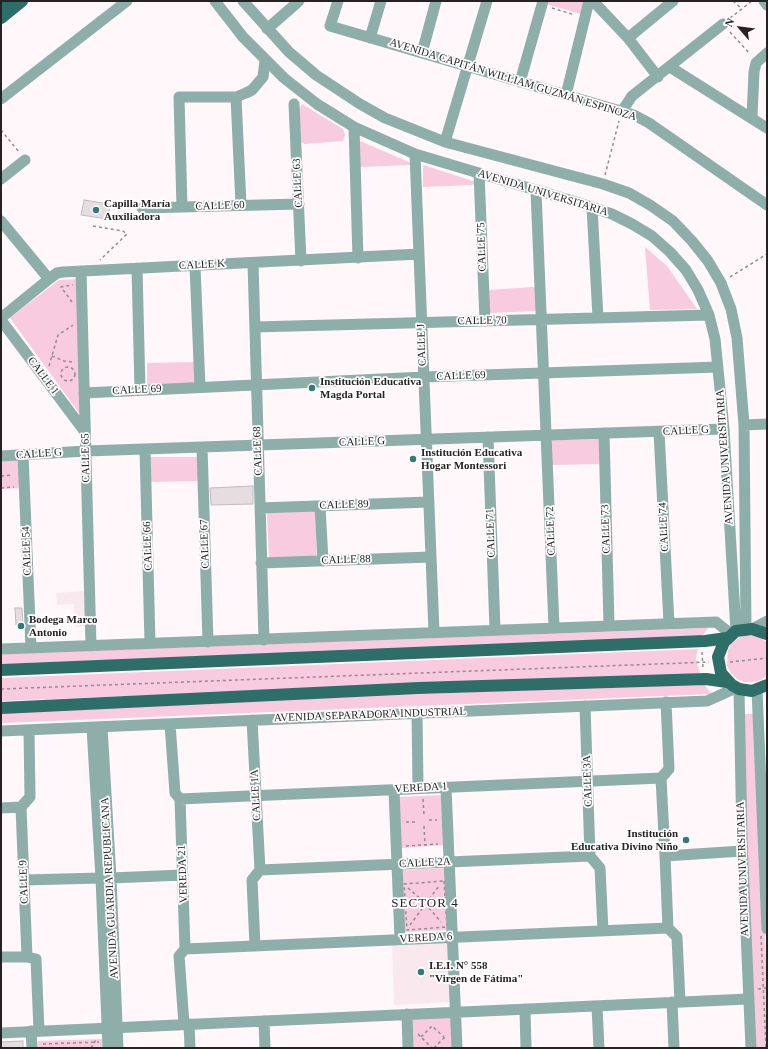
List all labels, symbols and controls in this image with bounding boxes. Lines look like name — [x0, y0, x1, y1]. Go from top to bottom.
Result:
north arrow — [720, 8, 760, 48]
text: N — [722, 16, 737, 29]
street label: AVENIDA CAPITÁN WILLIAM GUZMÁN ESPINOZA — [388, 36, 638, 124]
street label: CALLE 63 — [290, 158, 306, 208]
street label: AVENIDA UNIVERSITARIA — [476, 167, 610, 219]
place label: Capilla María Auxiliadora — [104, 197, 170, 223]
street label: CALLE 60 — [195, 199, 245, 213]
marker: Capilla María Auxiliadora — [91, 205, 101, 215]
street label: CALLE 75 — [475, 222, 489, 272]
street label: CALLE K — [179, 257, 225, 273]
street label: CALLE 70 — [457, 314, 507, 328]
street label: CALLE J — [415, 324, 429, 366]
street label: CALLE 1 — [25, 355, 61, 397]
street label: CALLE 69 — [436, 369, 486, 383]
place label: Institución Educativa Magda Portal — [320, 375, 421, 401]
street label: CALLE 69 — [112, 382, 162, 398]
marker: Institución Educativa Magda Portal — [307, 383, 317, 393]
street label: AVENIDA UNIVERSITARIA — [714, 389, 736, 525]
street label: CALLE G — [663, 423, 709, 439]
street label: CALLE 68 — [251, 426, 265, 476]
street label: CALLE 65 — [79, 433, 93, 483]
street label: CALLE G — [339, 435, 385, 449]
street label: CALLE G — [16, 446, 62, 462]
place label: Institución Educativa Hogar Montessori — [421, 446, 522, 472]
marker: Institución Educativa Hogar Montessori — [408, 454, 418, 464]
street label: CALLE 89 — [319, 498, 369, 512]
street label: CALLE 74 — [656, 502, 672, 552]
street label: CALLE 73 — [599, 504, 613, 554]
street label: CALLE 72 — [544, 506, 558, 556]
street label: CALLE 71 — [484, 508, 498, 558]
street label: CALLE 67 — [198, 519, 212, 569]
street label: CALLE 66 — [141, 521, 155, 571]
street label: CALLE 54 — [20, 526, 34, 576]
street label: CALLE 88 — [321, 553, 371, 567]
place label: Bodega Marco Antonio — [29, 613, 98, 639]
marker: Bodega Marco Antonio — [16, 621, 26, 631]
street label: AVENIDA SEPARADORA INDUSTRIAL — [274, 705, 466, 725]
street label: CALLE 3A — [581, 755, 595, 807]
street label: CALLE 1A — [248, 769, 264, 821]
street label: VEREDA 1 — [394, 780, 448, 796]
street label: AVENIDA GUARDIA REPUBLICANA — [99, 797, 121, 979]
street label: AVENIDA UNIVERSITARIA — [734, 801, 752, 937]
place label: Institución Educativa Divino Niño — [571, 827, 678, 853]
marker: Institución Educativa Divino Niño — [681, 835, 691, 845]
street label: VEREDA 21 — [175, 845, 191, 903]
street label: CALLE 2A — [399, 855, 451, 871]
street label: CALLE 9 — [17, 860, 31, 904]
district label: SECTOR 4 — [391, 896, 459, 912]
street label: VEREDA 6 — [399, 930, 453, 946]
place label: I.E.I. N° 558 "Virgen de Fátima" — [429, 959, 523, 985]
marker: I.E.I. N° 558 "Virgen de Fátima" — [416, 967, 426, 977]

